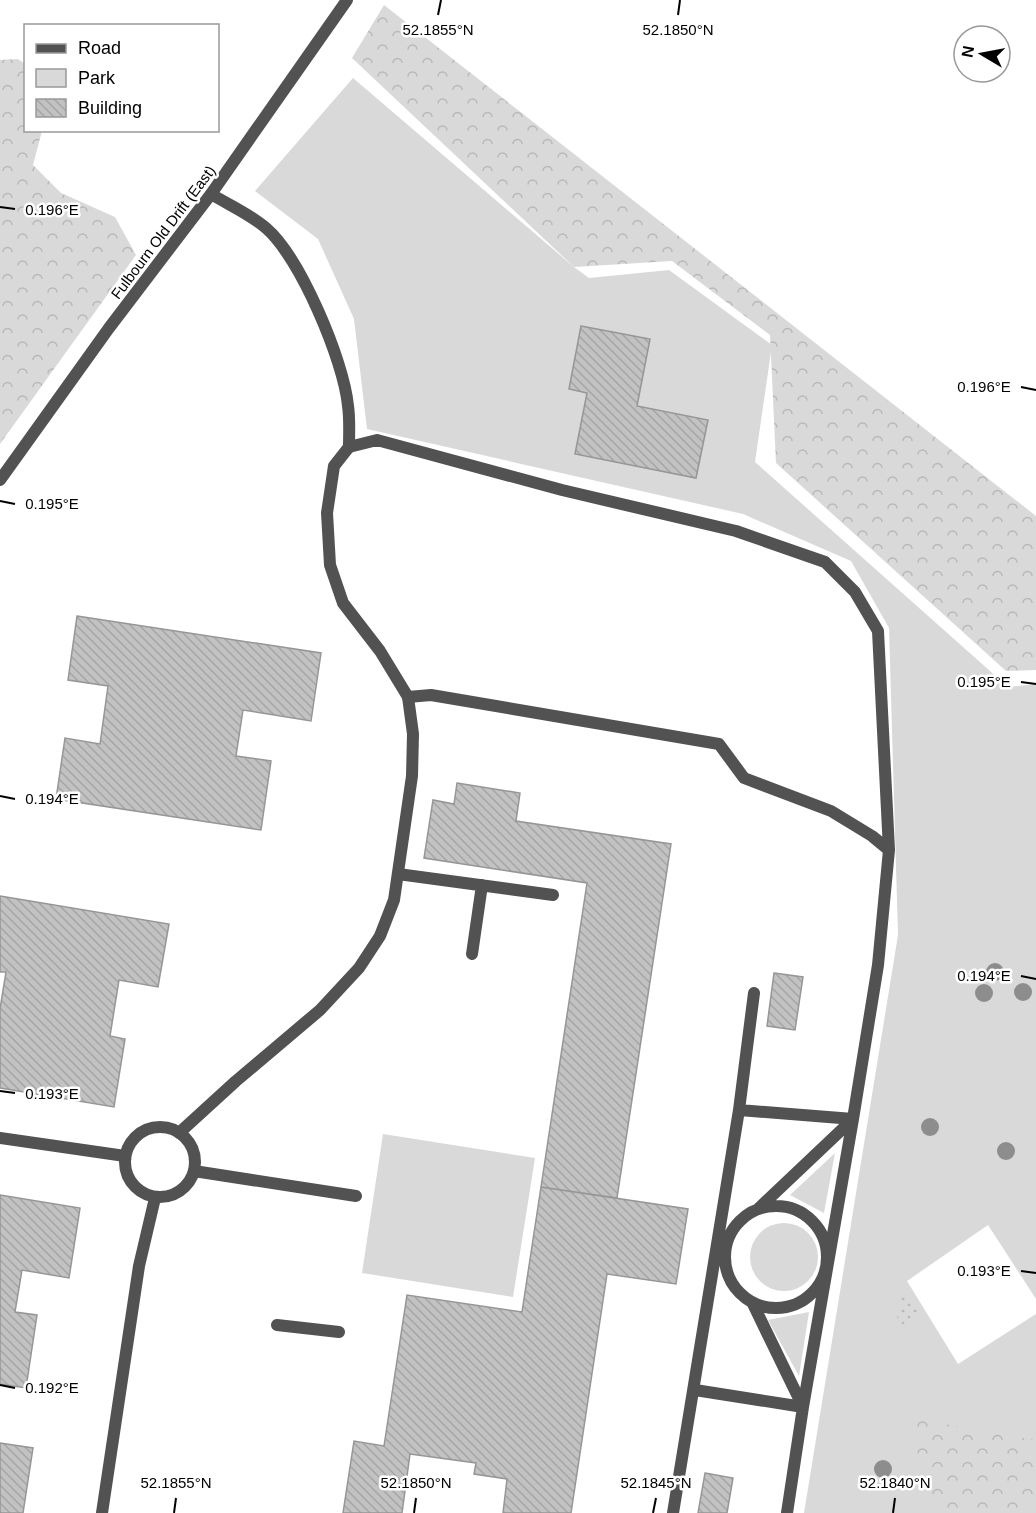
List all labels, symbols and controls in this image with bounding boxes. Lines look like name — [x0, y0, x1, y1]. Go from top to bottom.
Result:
text: 52.1855°N — [402, 21, 474, 38]
text: 52.1850°N — [642, 21, 714, 38]
legend — [24, 24, 219, 132]
north arrow — [952, 24, 1012, 84]
text: Road — [78, 38, 121, 58]
text: N — [958, 44, 977, 59]
text: Park — [78, 68, 116, 88]
text: Building — [78, 98, 142, 118]
street label: Fulbourn Old Drift (East) — [107, 162, 219, 302]
text: 0.196°E — [25, 201, 79, 218]
text: 0.196°E — [957, 378, 1011, 395]
text: 0.195°E — [25, 495, 79, 512]
text: 0.195°E — [957, 673, 1011, 690]
text: 0.194°E — [25, 790, 79, 807]
text: 0.194°E — [957, 967, 1011, 984]
text: 0.193°E — [25, 1085, 79, 1102]
text: 0.193°E — [957, 1262, 1011, 1279]
text: 0.192°E — [25, 1379, 79, 1396]
text: 52.1855°N — [140, 1474, 212, 1491]
text: 52.1850°N — [380, 1474, 452, 1491]
text: 52.1845°N — [620, 1474, 692, 1491]
text: 52.1840°N — [859, 1474, 931, 1491]

